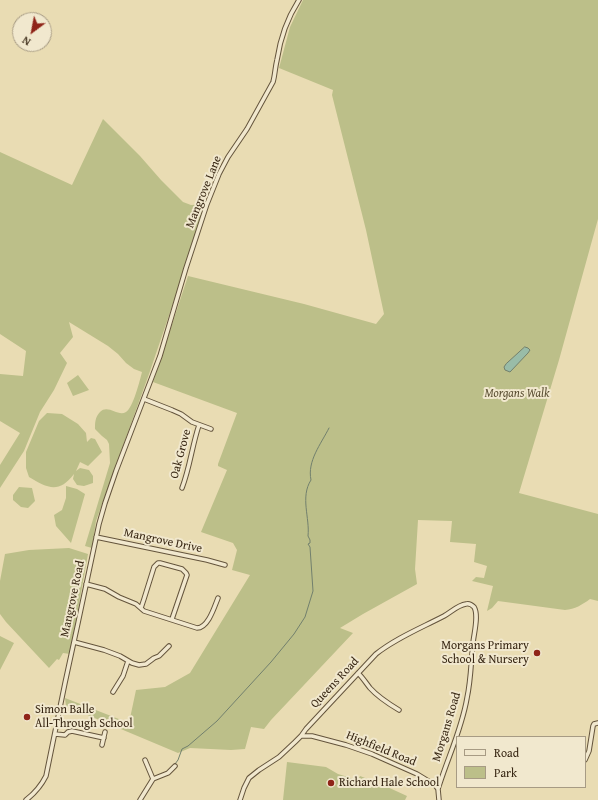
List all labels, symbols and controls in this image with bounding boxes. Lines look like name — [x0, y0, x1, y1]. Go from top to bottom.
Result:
north arrow — [12, 12, 52, 52]
text: N — [19, 33, 34, 50]
street label: Mangrove Lane — [183, 154, 225, 230]
park label: Morgans Walk — [484, 387, 550, 401]
street label: Oak Grove — [167, 428, 195, 480]
street label: Mangrove Drive — [122, 526, 204, 556]
street label: Mangrove Road — [58, 559, 88, 639]
place label: Morgans Primary School & Nursery — [441, 639, 529, 667]
marker: Morgans Primary School & Nursery — [532, 648, 542, 658]
street label: Queens Road — [308, 655, 362, 711]
street label: Morgans Road — [430, 691, 464, 763]
place label: Simon Balle All-Through School — [35, 703, 133, 731]
marker: Simon Balle All-Through School — [22, 712, 32, 722]
street label: Highfield Road — [344, 728, 418, 770]
legend — [456, 736, 586, 788]
text: Road — [494, 744, 519, 761]
text: Park — [494, 764, 517, 781]
place label: Richard Hale School — [339, 776, 439, 790]
marker: Richard Hale School — [326, 778, 336, 788]

